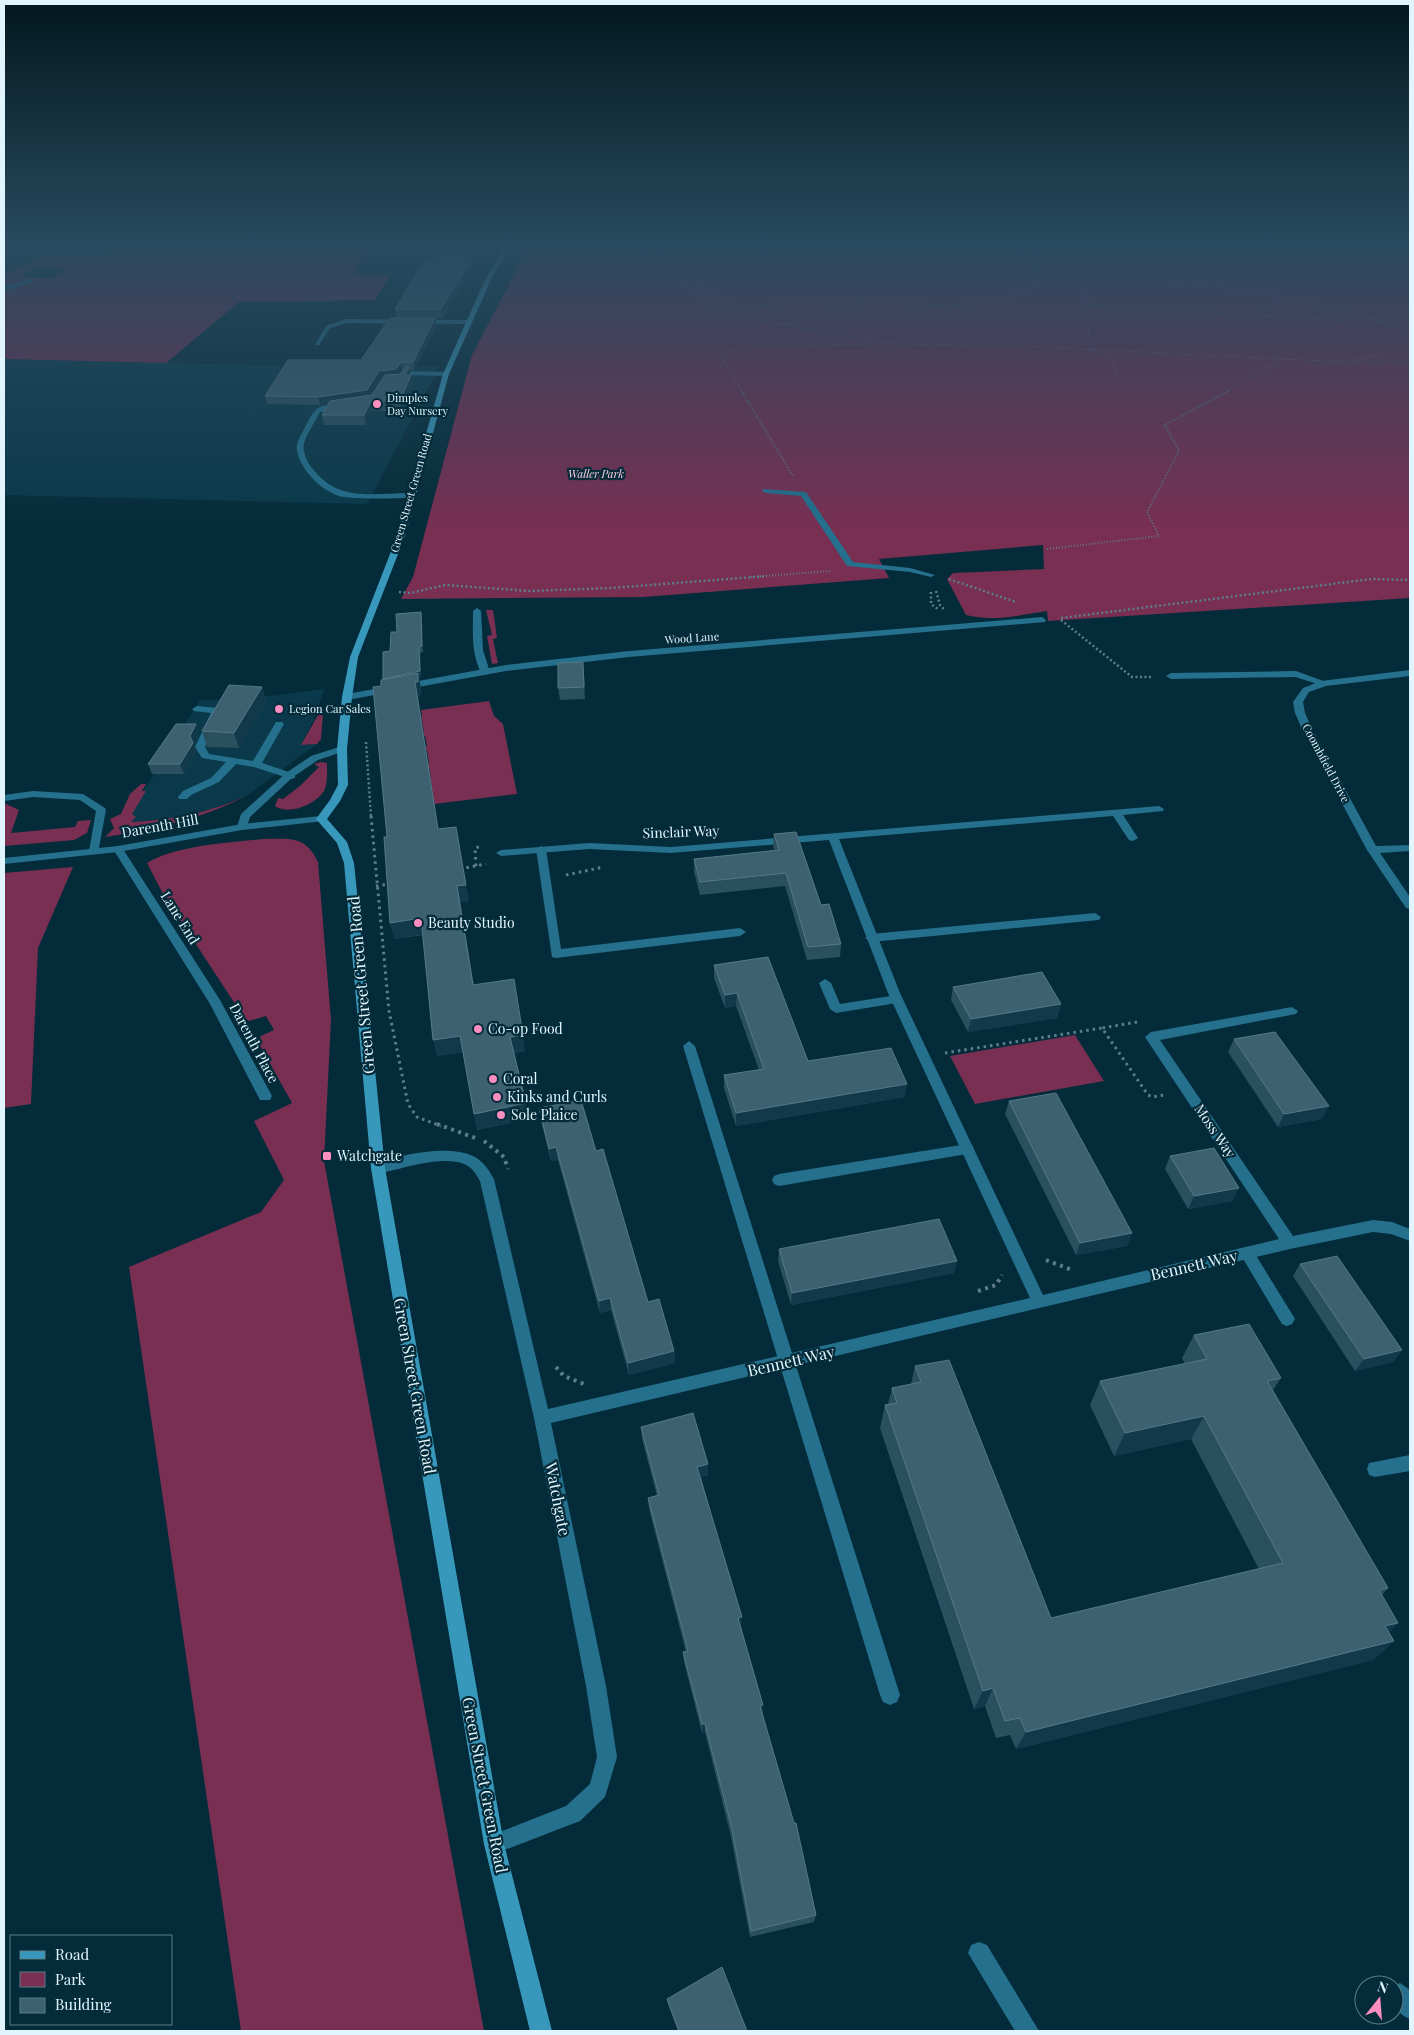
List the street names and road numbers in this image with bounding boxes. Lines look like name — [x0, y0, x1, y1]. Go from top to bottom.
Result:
street label: Green Street Green Road — [386, 431, 435, 554]
street label: Wood Lane — [663, 628, 720, 647]
street label: Coombfield Drive — [1299, 721, 1354, 805]
street label: Darenth Hill — [120, 809, 200, 842]
street label: Sinclair Way — [642, 821, 720, 842]
street label: Lane End — [157, 888, 204, 948]
street label: Green Street Green Road — [342, 895, 379, 1075]
street label: Darenth Place — [225, 999, 283, 1086]
street label: Moss Way — [1190, 1100, 1240, 1161]
street label: Bennett Way — [1148, 1244, 1239, 1285]
street label: Green Street Green Road — [390, 1296, 441, 1476]
street label: Bennett Way — [745, 1340, 836, 1381]
street label: Watchgate — [541, 1459, 576, 1537]
street label: Green Street Green Road — [458, 1695, 513, 1875]

